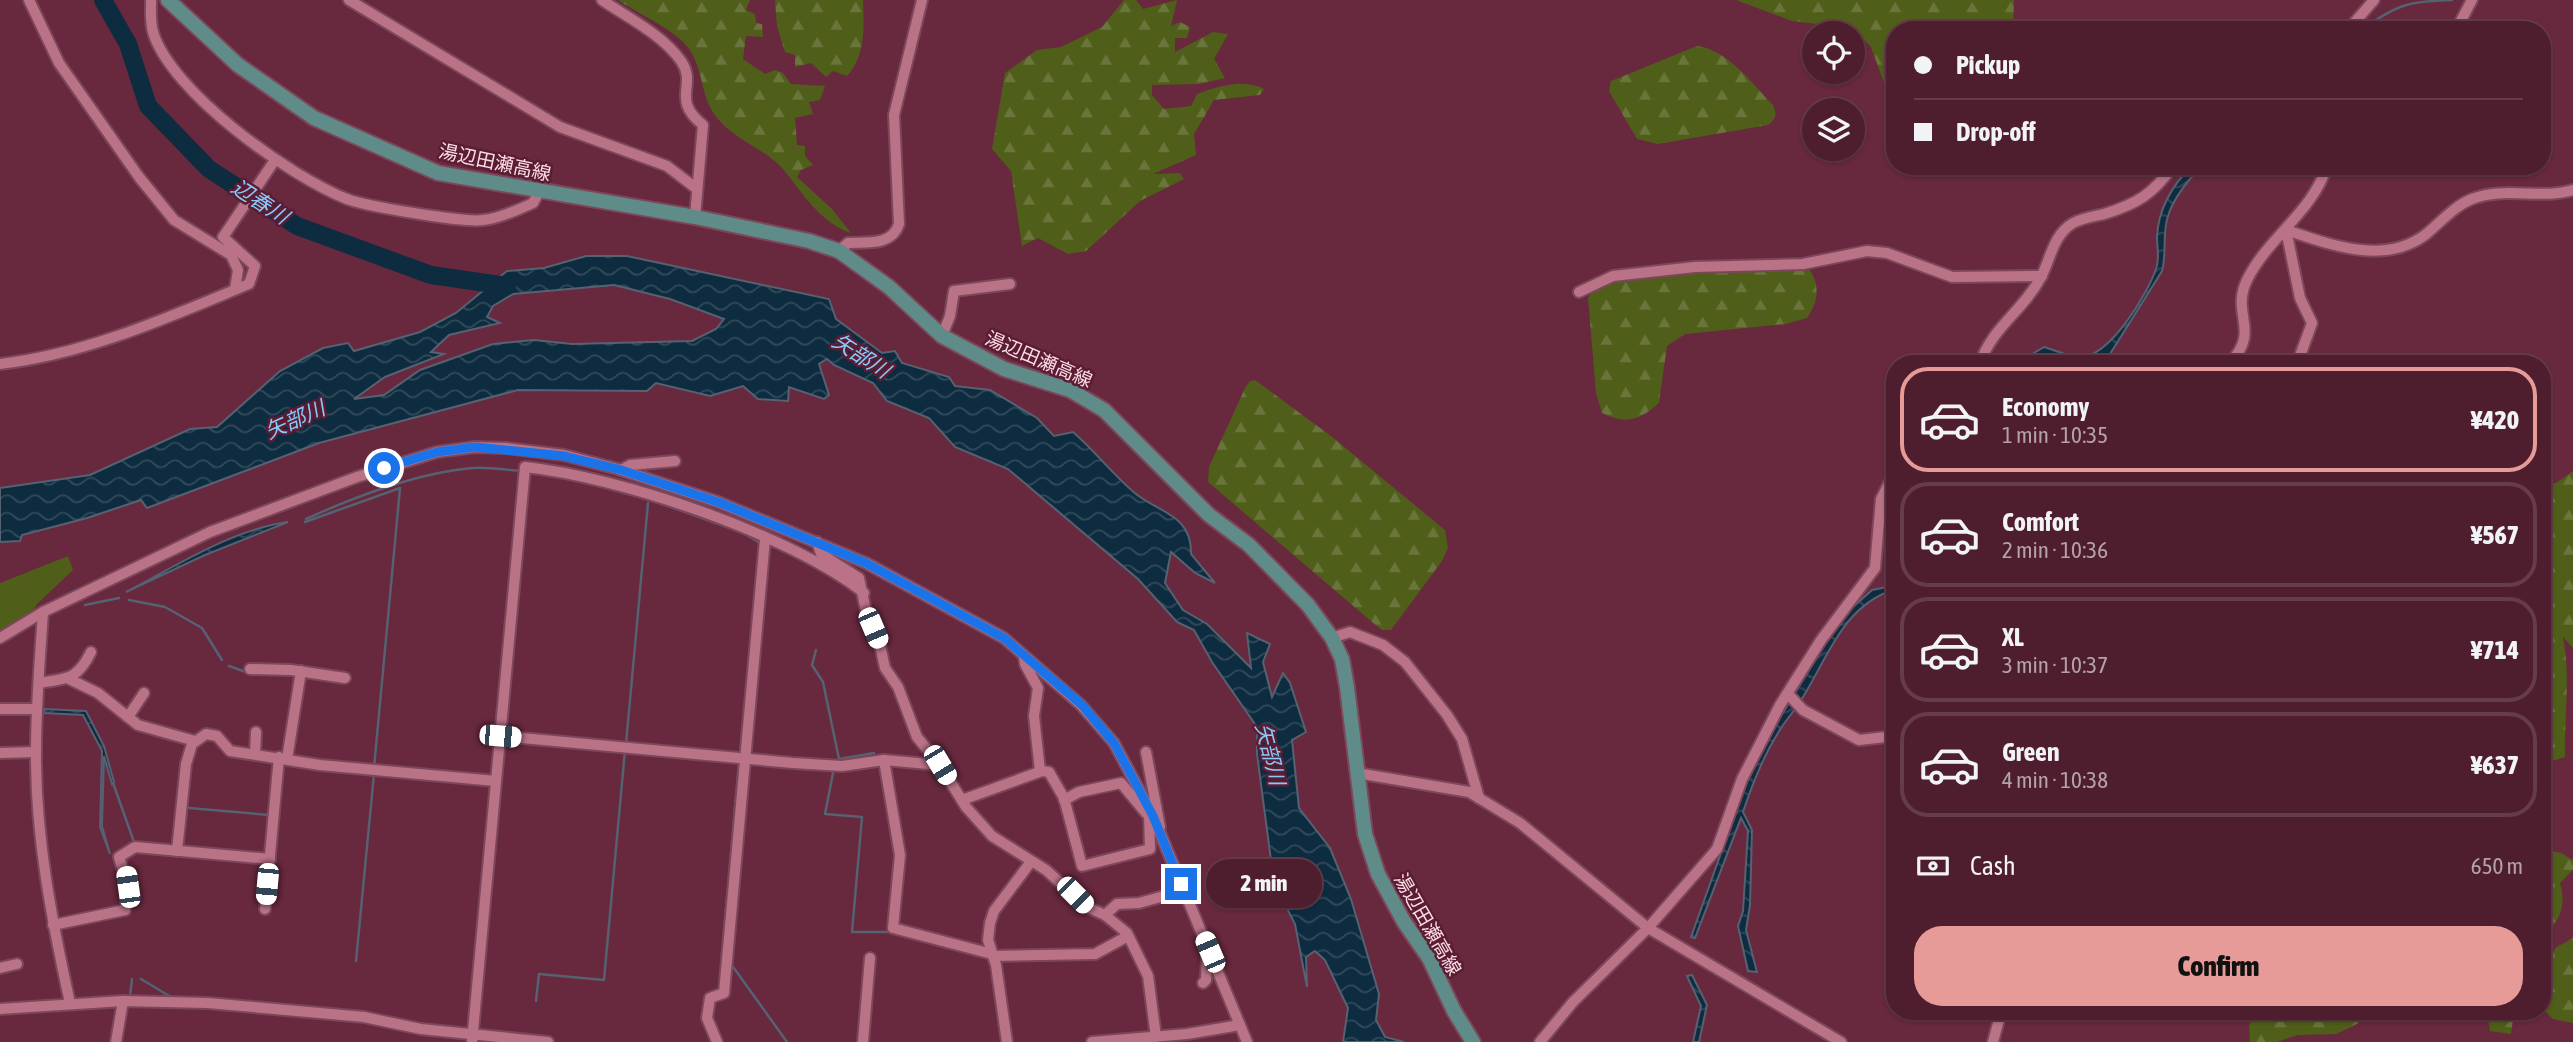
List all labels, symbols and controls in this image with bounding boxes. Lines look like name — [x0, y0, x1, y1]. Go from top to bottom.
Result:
map controls — [1802, 21, 1865, 161]
button: locate — [1802, 21, 1865, 84]
text: Pickup — [1956, 50, 2020, 80]
button: layers — [1802, 98, 1865, 161]
text: Drop-off — [1956, 117, 2036, 147]
street label: 湯辺田瀬高線 — [437, 139, 553, 185]
water label: 辺春川 — [228, 174, 295, 229]
street label: 湯辺田瀬高線 — [982, 327, 1096, 391]
water label: 矢部川 — [829, 328, 896, 383]
icon: car — [1918, 388, 1981, 451]
text: Economy — [2002, 392, 2089, 422]
water label: 矢部川 — [261, 394, 330, 443]
text: ¥420 — [2471, 405, 2519, 435]
text: 1 min · 10:35 — [2002, 422, 2108, 448]
route start — [368, 452, 400, 484]
icon: car — [1918, 503, 1981, 566]
text: Comfort — [2002, 507, 2079, 537]
text: ¥567 — [2471, 520, 2519, 550]
text: 2 min · 10:36 — [2002, 537, 2108, 563]
car — [856, 605, 891, 651]
icon: car — [1918, 618, 1981, 681]
text: XL — [2002, 622, 2024, 652]
text: ¥714 — [2471, 635, 2519, 665]
text: 3 min · 10:37 — [2002, 652, 2108, 678]
water label: 矢部川 — [1252, 720, 1291, 789]
car — [479, 724, 522, 748]
icon: car — [1918, 733, 1981, 796]
text: Green — [2002, 737, 2060, 767]
car — [921, 742, 960, 788]
text: ¥637 — [2471, 750, 2519, 780]
text: 4 min · 10:38 — [2002, 767, 2108, 793]
icon: cash — [1914, 847, 1952, 885]
text: Cash — [1970, 851, 2016, 881]
text: 650 m — [2471, 853, 2523, 879]
callout: 2 min — [1206, 860, 1321, 908]
car — [255, 862, 280, 906]
car — [115, 865, 142, 909]
route end — [1165, 868, 1197, 900]
street label: 湯辺田瀬高線 — [1390, 869, 1466, 979]
text: 2 min — [1241, 870, 1287, 896]
car — [1053, 873, 1098, 917]
button: Confirm — [1914, 926, 2523, 1006]
car — [1193, 929, 1228, 975]

